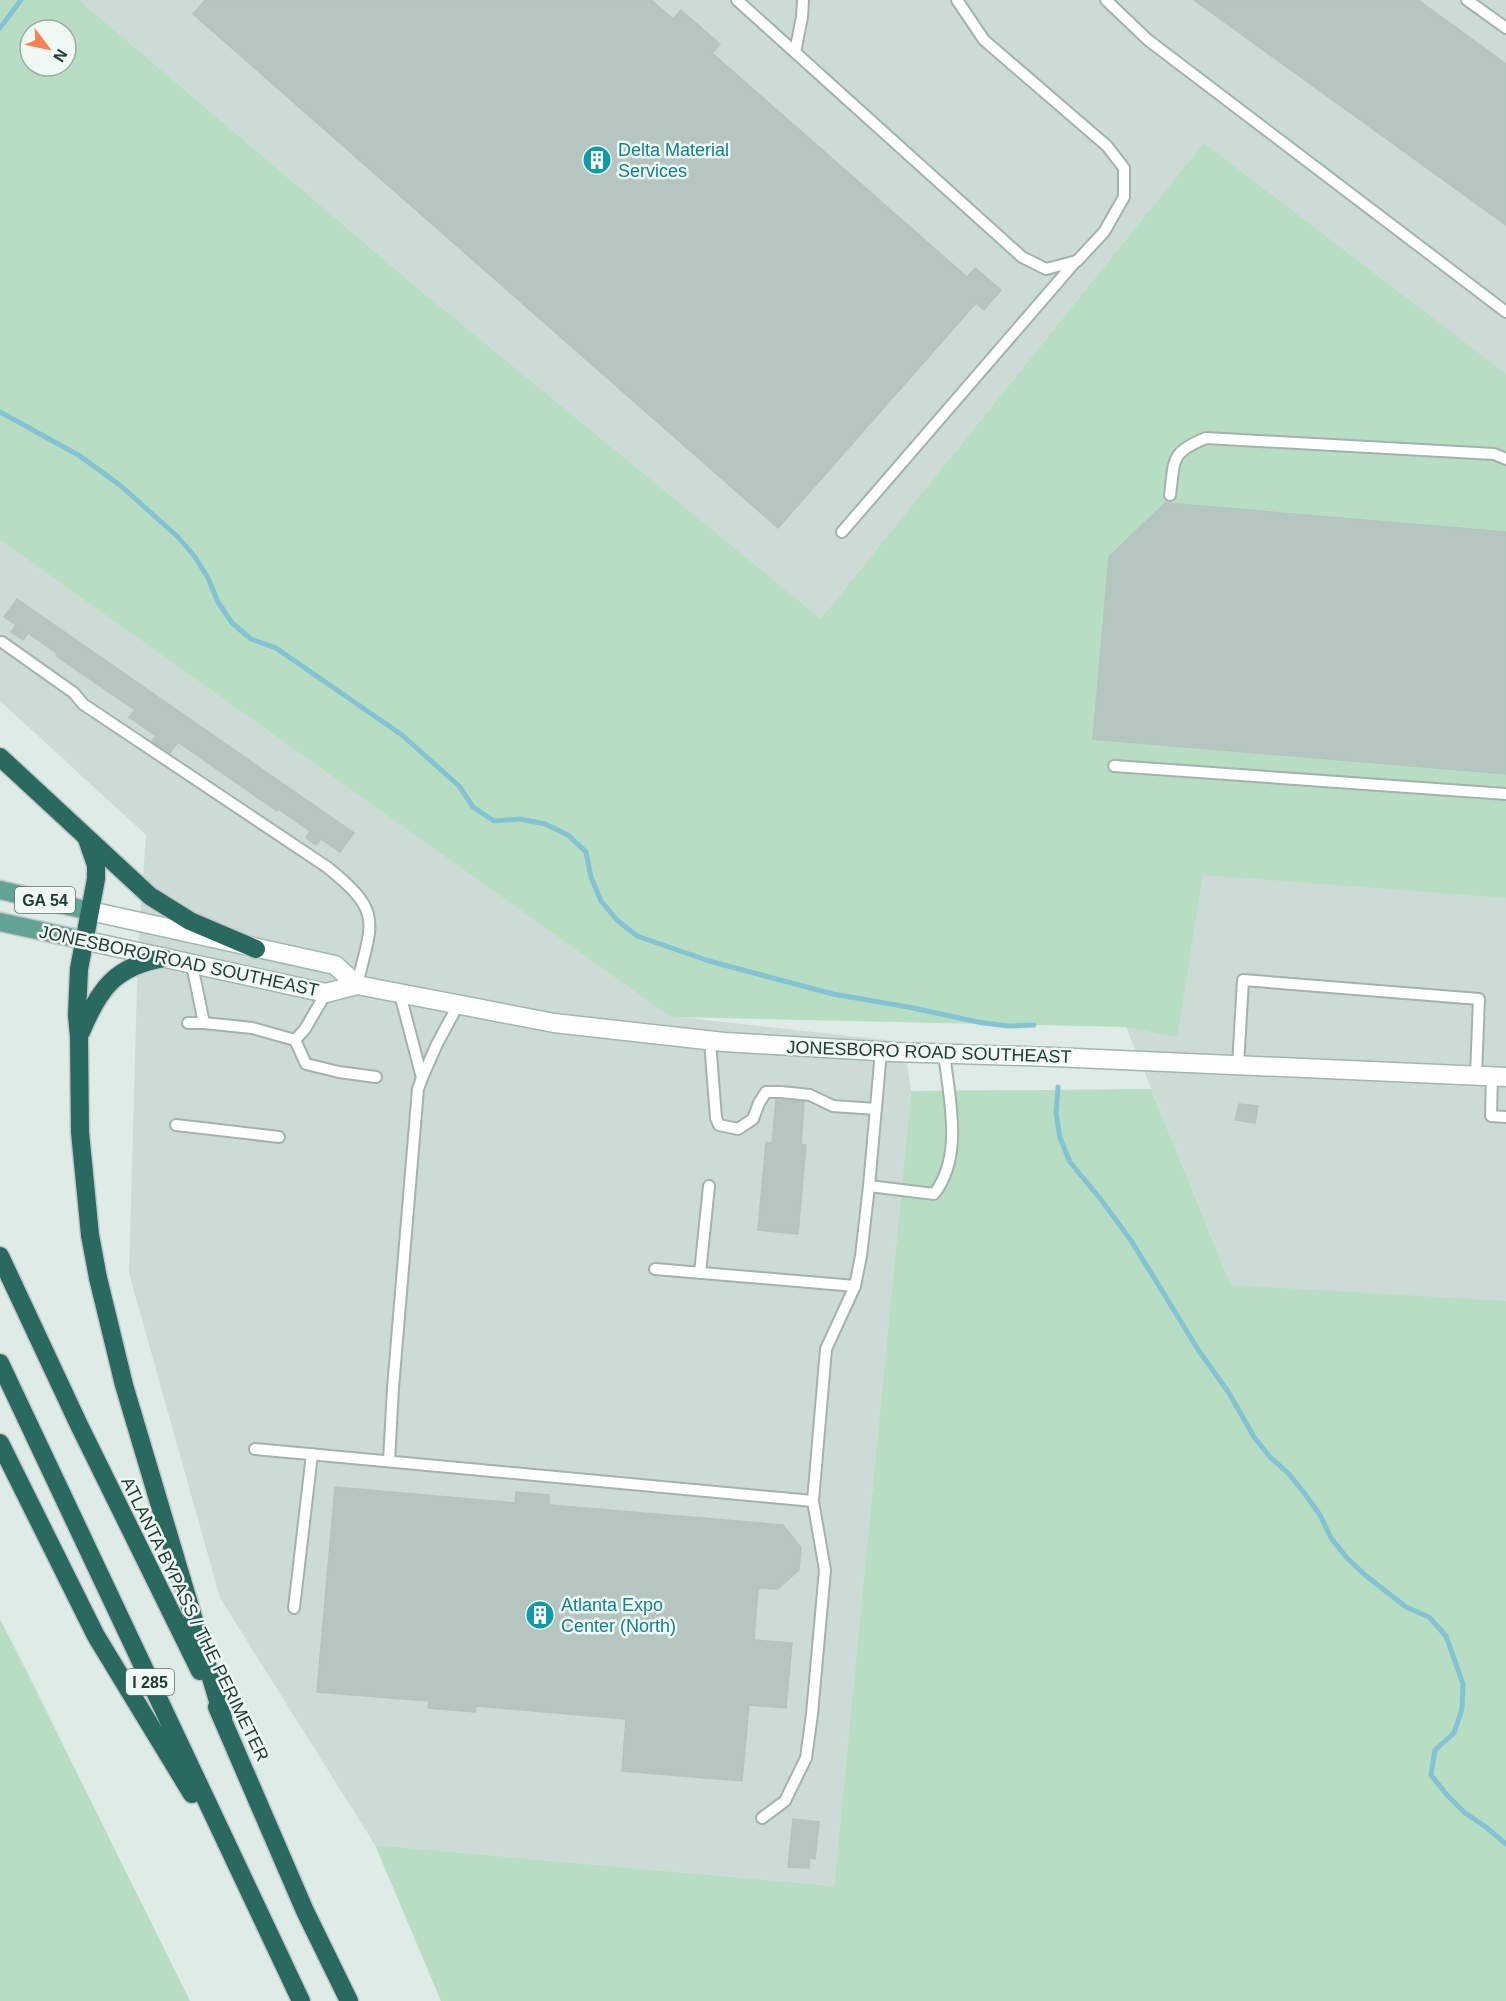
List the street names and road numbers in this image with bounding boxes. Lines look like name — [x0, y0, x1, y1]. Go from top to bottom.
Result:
road number: GA 54 — [15, 887, 75, 913]
street label: JONESBORO ROAD SOUTHEAST — [38, 922, 320, 1000]
street label: JONESBORO ROAD SOUTHEAST — [786, 1037, 1072, 1067]
street label: ATLANTA BYPASS / THE PERIMETER — [117, 1474, 273, 1764]
road number: I 285 — [126, 1669, 174, 1695]

